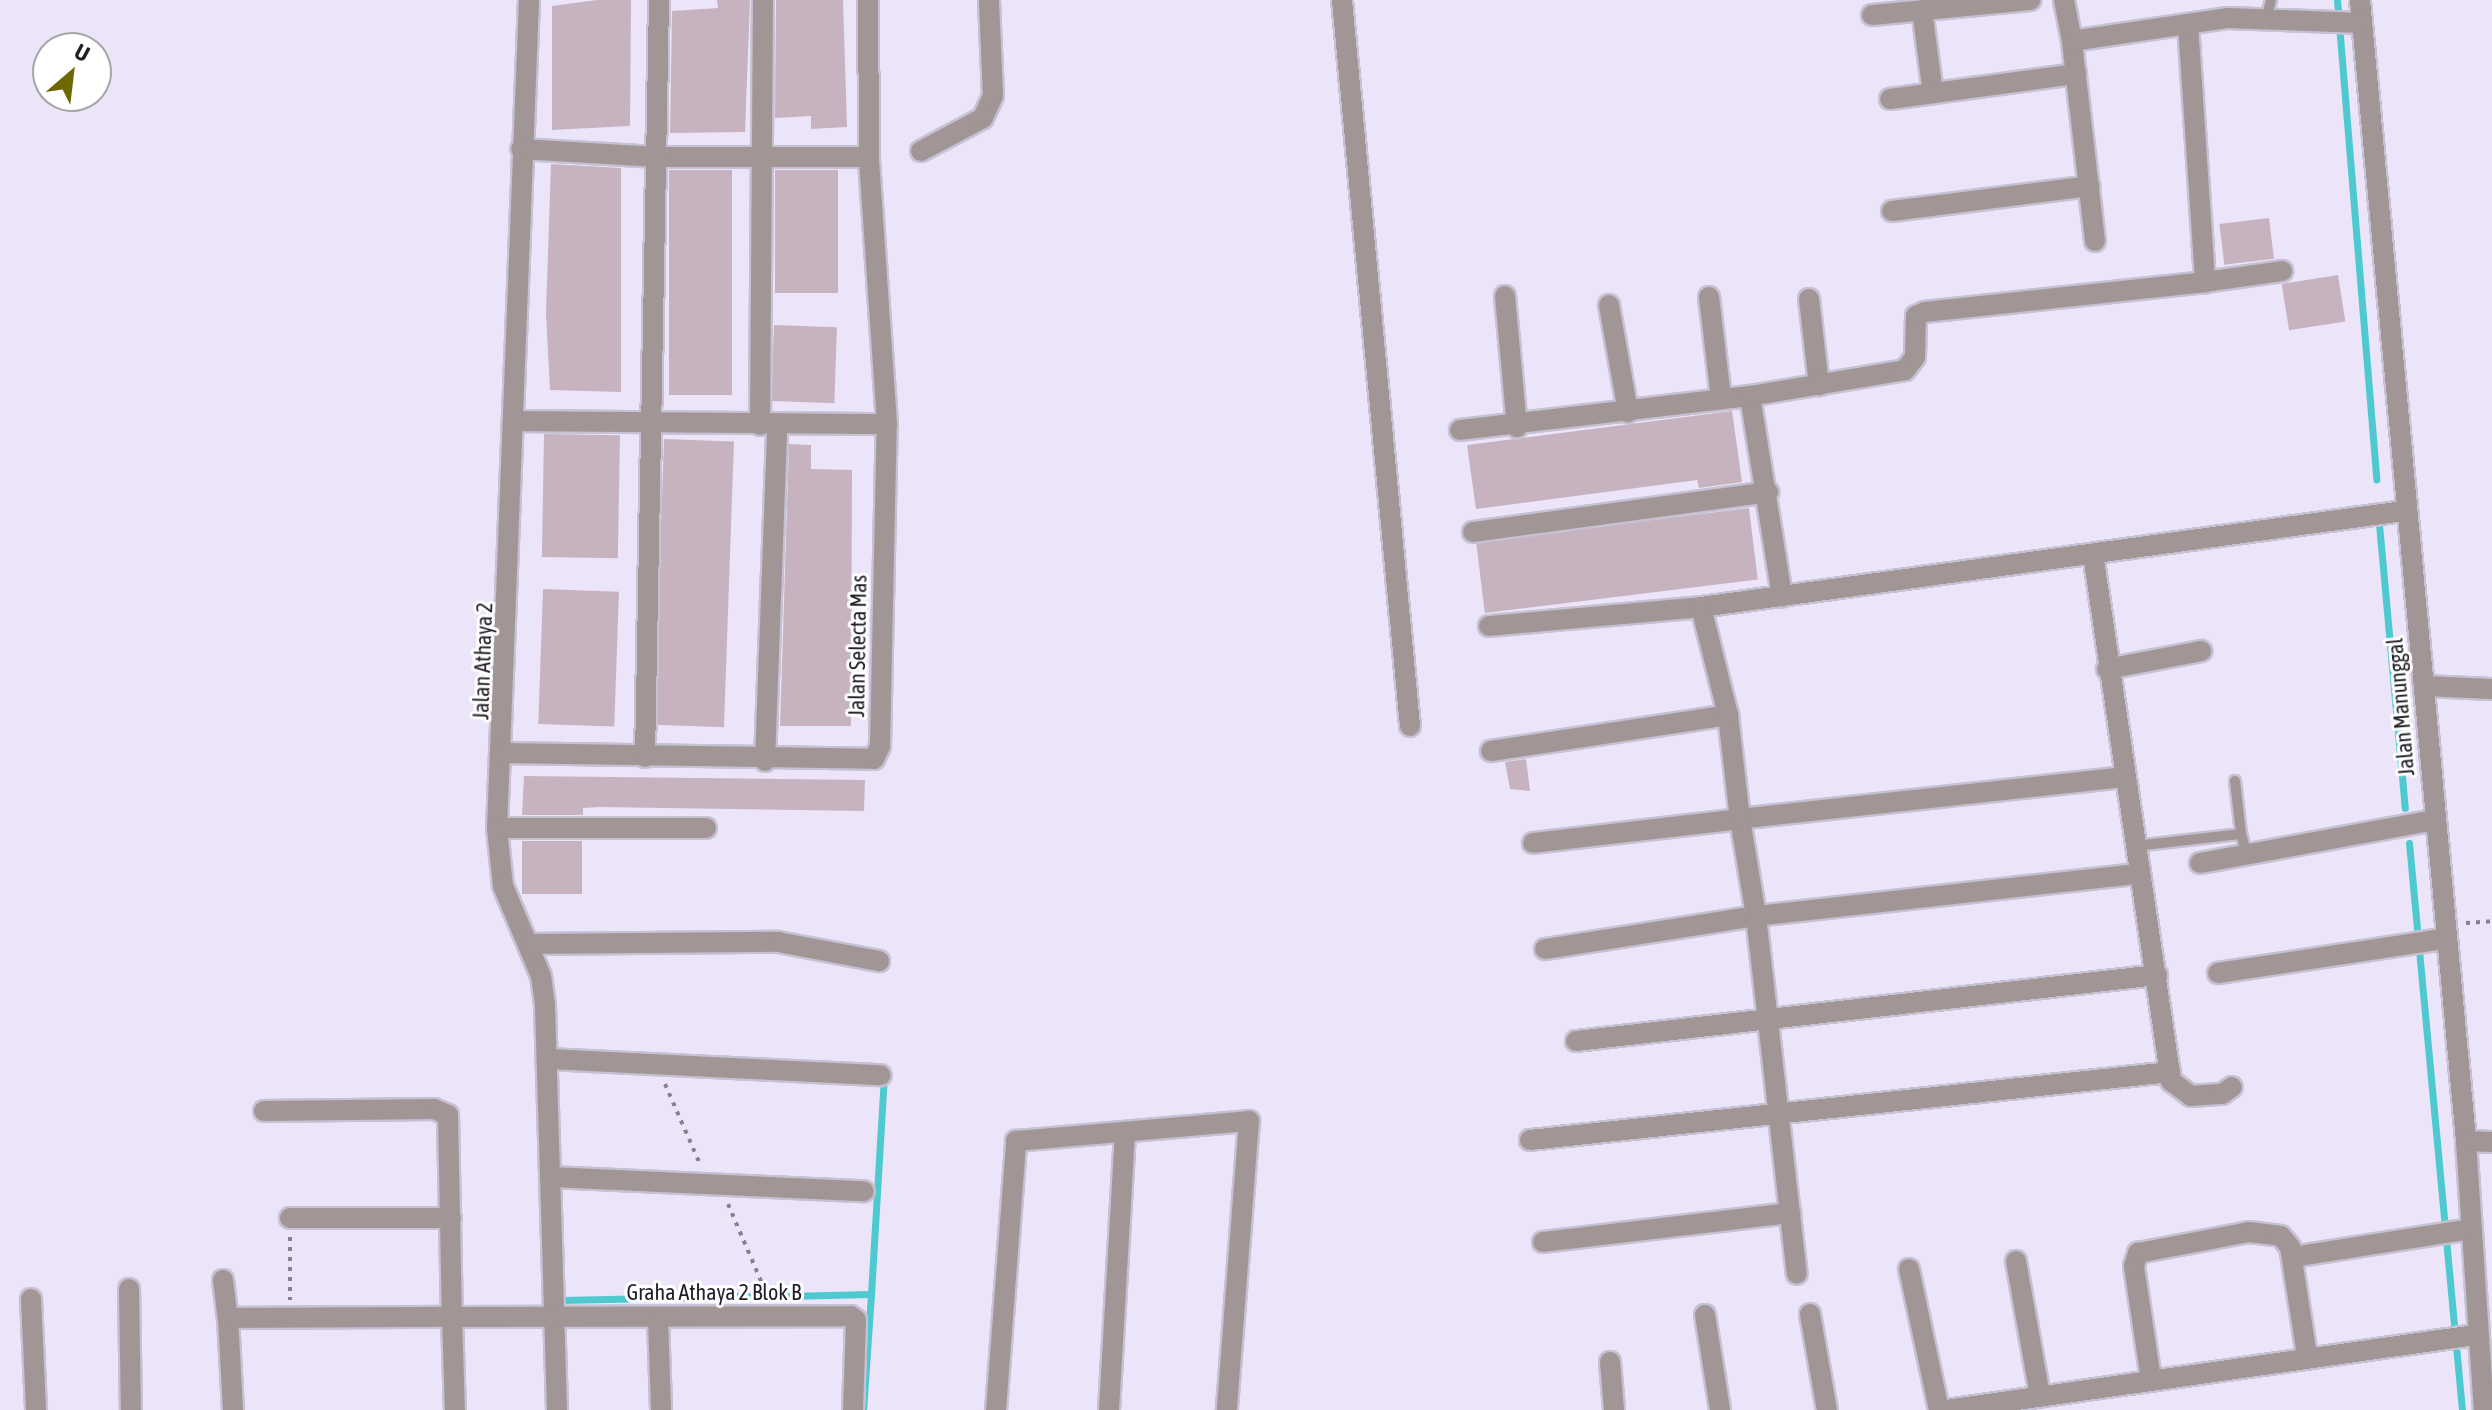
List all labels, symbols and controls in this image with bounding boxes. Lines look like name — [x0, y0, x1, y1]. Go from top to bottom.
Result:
north arrow — [32, 32, 112, 112]
text: U — [70, 38, 94, 67]
street label: Jalan Selecta Mas — [844, 575, 872, 717]
street label: Jalan Athaya 2 — [468, 602, 498, 720]
street label: Jalan Manunggal — [2382, 637, 2420, 777]
street label: Graha Athaya 2 Blok B — [627, 1280, 801, 1306]

